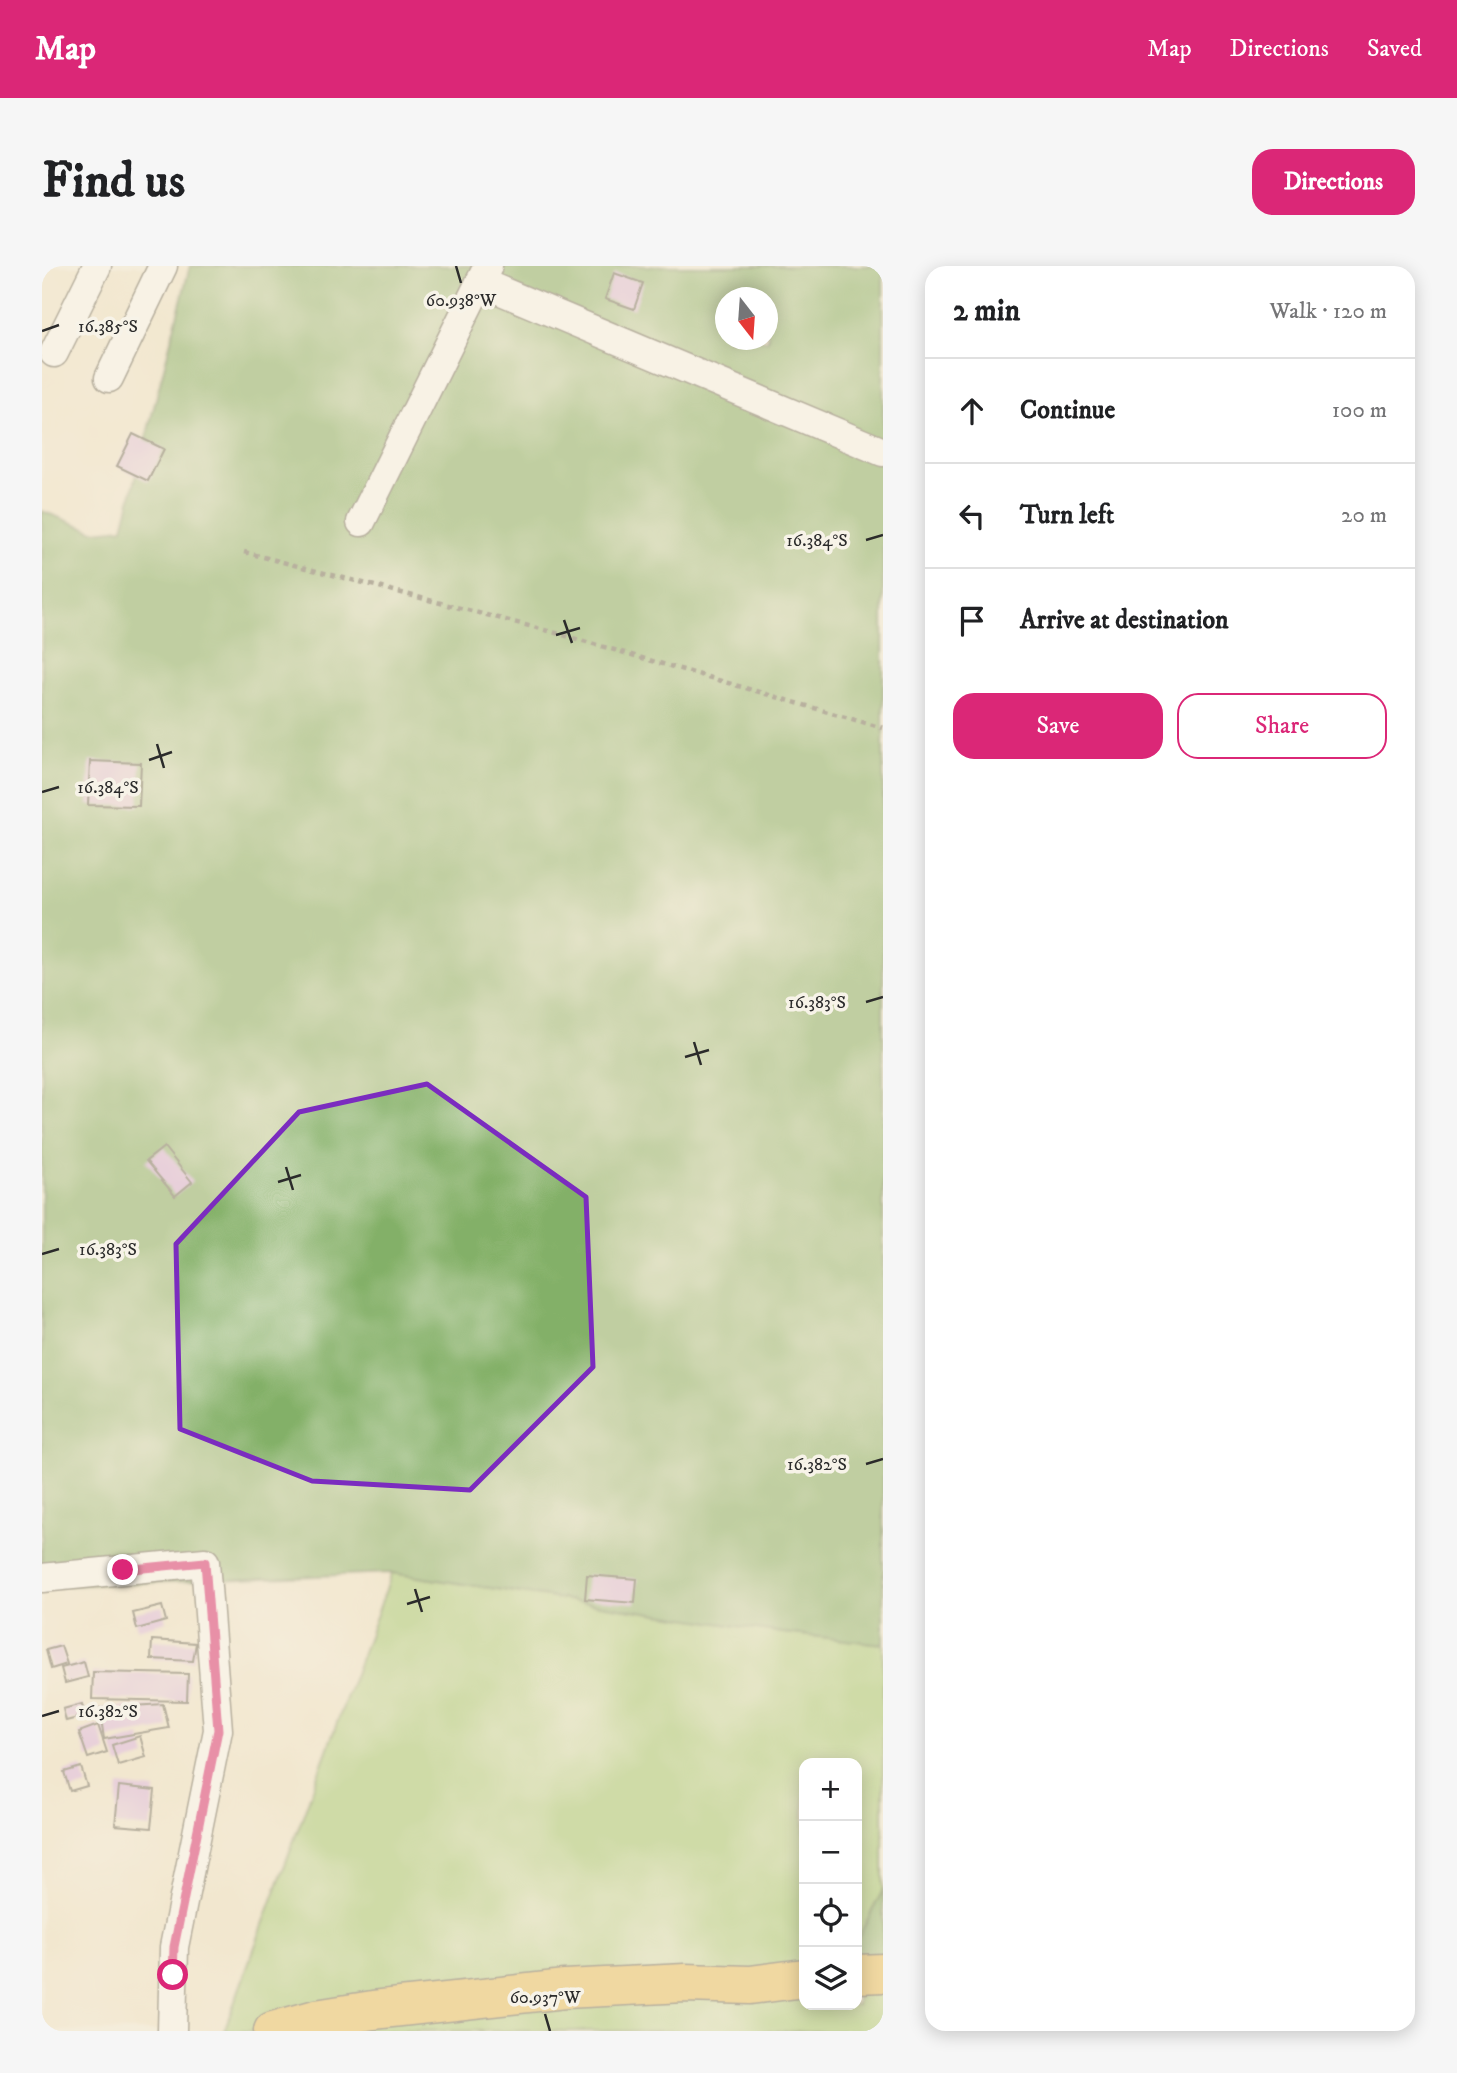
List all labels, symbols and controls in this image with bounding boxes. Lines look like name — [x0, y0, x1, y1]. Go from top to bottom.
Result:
text: Map — [35, 29, 96, 70]
text: Map — [1147, 34, 1192, 64]
text: Directions — [1230, 34, 1329, 64]
text: Saved — [1367, 34, 1422, 64]
button: Directions — [1252, 149, 1415, 215]
text: Find us — [42, 151, 185, 213]
north arrow — [715, 287, 778, 350]
text: 60.938°W — [426, 290, 497, 312]
text: 2 min — [953, 293, 1020, 330]
text: Walk · 120 m — [1269, 297, 1387, 326]
text: 16.385°S — [78, 316, 138, 338]
icon: ahead — [953, 392, 991, 430]
text: Continue — [1020, 394, 1115, 427]
text: 100 m — [1332, 396, 1387, 425]
icon: left — [953, 497, 991, 535]
text: Turn left — [1020, 499, 1114, 532]
text: 20 m — [1341, 501, 1387, 530]
text: 16.384°S — [786, 530, 848, 552]
icon: arrive — [953, 602, 991, 640]
text: Arrive at destination — [1020, 604, 1229, 637]
button: Save — [953, 693, 1163, 759]
button: Share — [1177, 693, 1387, 759]
text: 16.384°S — [77, 777, 139, 799]
text: 16.383°S — [788, 992, 846, 1014]
text: 16.383°S — [79, 1239, 137, 1261]
text: 16.382°S — [787, 1454, 847, 1476]
route end — [107, 1554, 138, 1585]
text: 16.382°S — [78, 1701, 138, 1723]
map controls — [799, 1758, 862, 2010]
button: + — [799, 1758, 862, 1821]
button: − — [799, 1821, 862, 1884]
button: locate — [799, 1884, 862, 1947]
button: layers — [799, 1947, 862, 2010]
route start — [157, 1959, 188, 1990]
text: 60.937°W — [510, 1987, 581, 2009]

